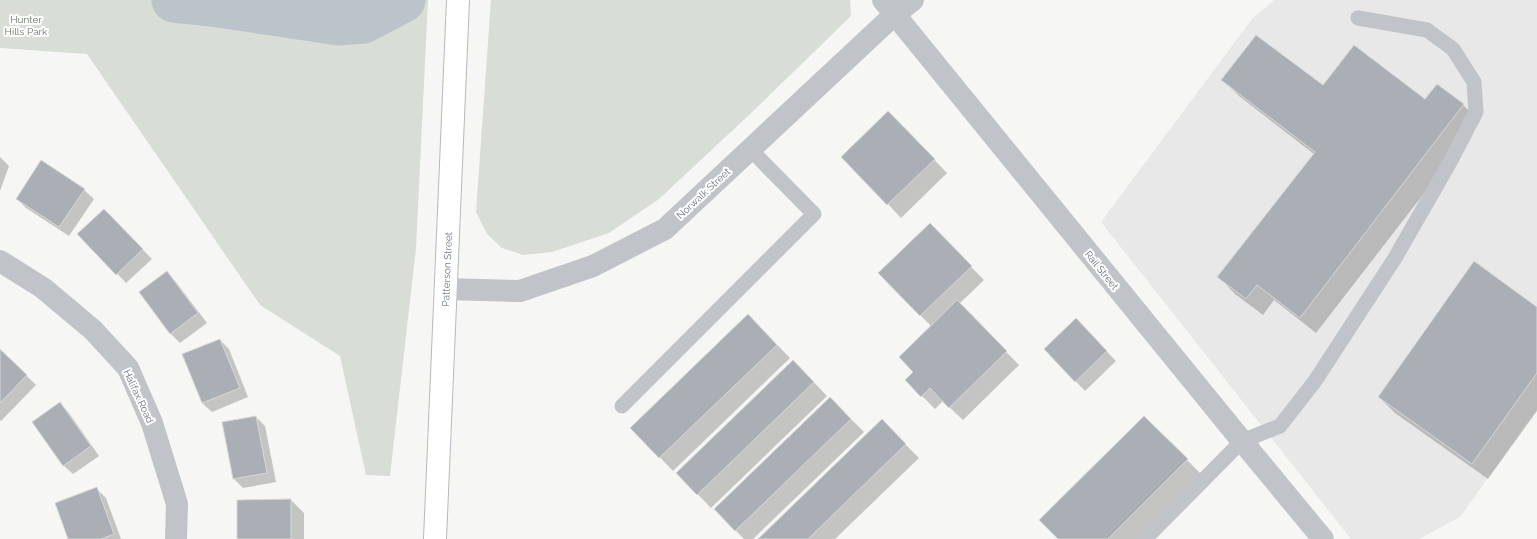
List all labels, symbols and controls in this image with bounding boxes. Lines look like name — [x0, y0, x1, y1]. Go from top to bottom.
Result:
park label: Hunter Hills Park — [5, 14, 48, 37]
street label: Norwalk Street — [674, 165, 733, 221]
street label: Patterson Street — [440, 231, 454, 307]
street label: Rail Street — [1083, 249, 1121, 292]
street label: Halifax Road — [121, 368, 156, 425]

